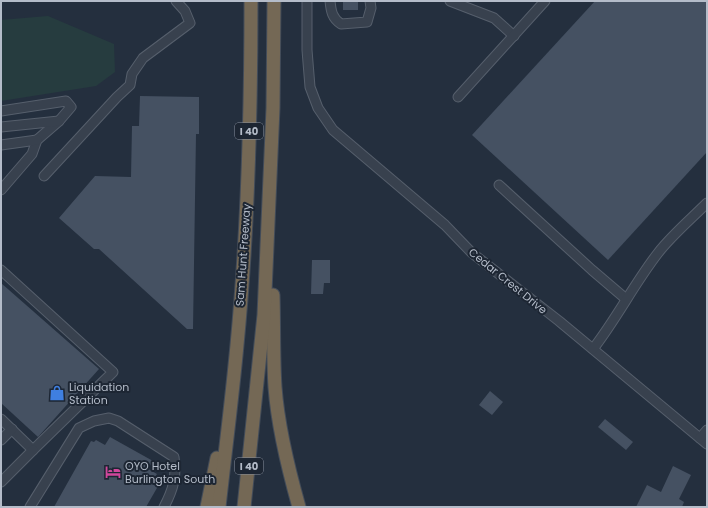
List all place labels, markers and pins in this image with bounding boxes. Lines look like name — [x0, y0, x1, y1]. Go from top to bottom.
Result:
place label: Liquidation Station — [69, 379, 129, 408]
shop icon: Liquidation Station — [48, 384, 66, 402]
place label: OYO Hotel Burlington South — [125, 458, 215, 487]
hotel icon: OYO Hotel Burlington South — [104, 463, 122, 481]

